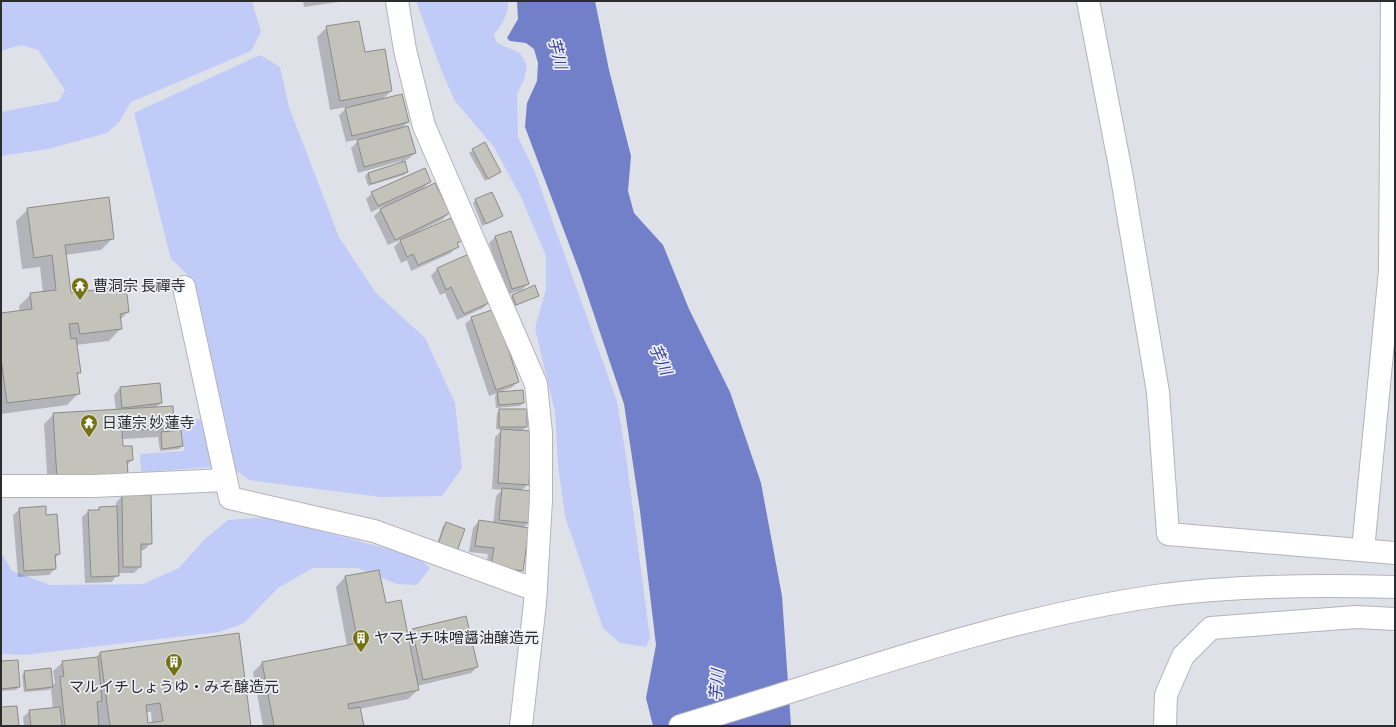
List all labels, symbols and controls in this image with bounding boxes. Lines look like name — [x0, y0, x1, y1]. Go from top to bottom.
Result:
water label: 芋川 — [543, 36, 570, 73]
temple icon: 曹洞宗 長禪寺 — [70, 276, 90, 301]
place label: 曹洞宗 長禪寺 — [93, 277, 185, 296]
water label: 芋川 — [644, 341, 676, 380]
temple icon: 日蓮宗 妙蓮寺 — [79, 413, 99, 438]
place label: 日蓮宗 妙蓮寺 — [102, 414, 194, 433]
building icon: ヤマキチ味噌醤油醸造元 — [351, 628, 371, 653]
place label: ヤマキチ味噌醤油醸造元 — [374, 629, 539, 648]
building icon: マルイチしょうゆ・みそ醸造元 — [164, 652, 184, 677]
water label: 芋川 — [707, 666, 728, 702]
place label: マルイチしょうゆ・みそ醸造元 — [69, 678, 279, 697]

